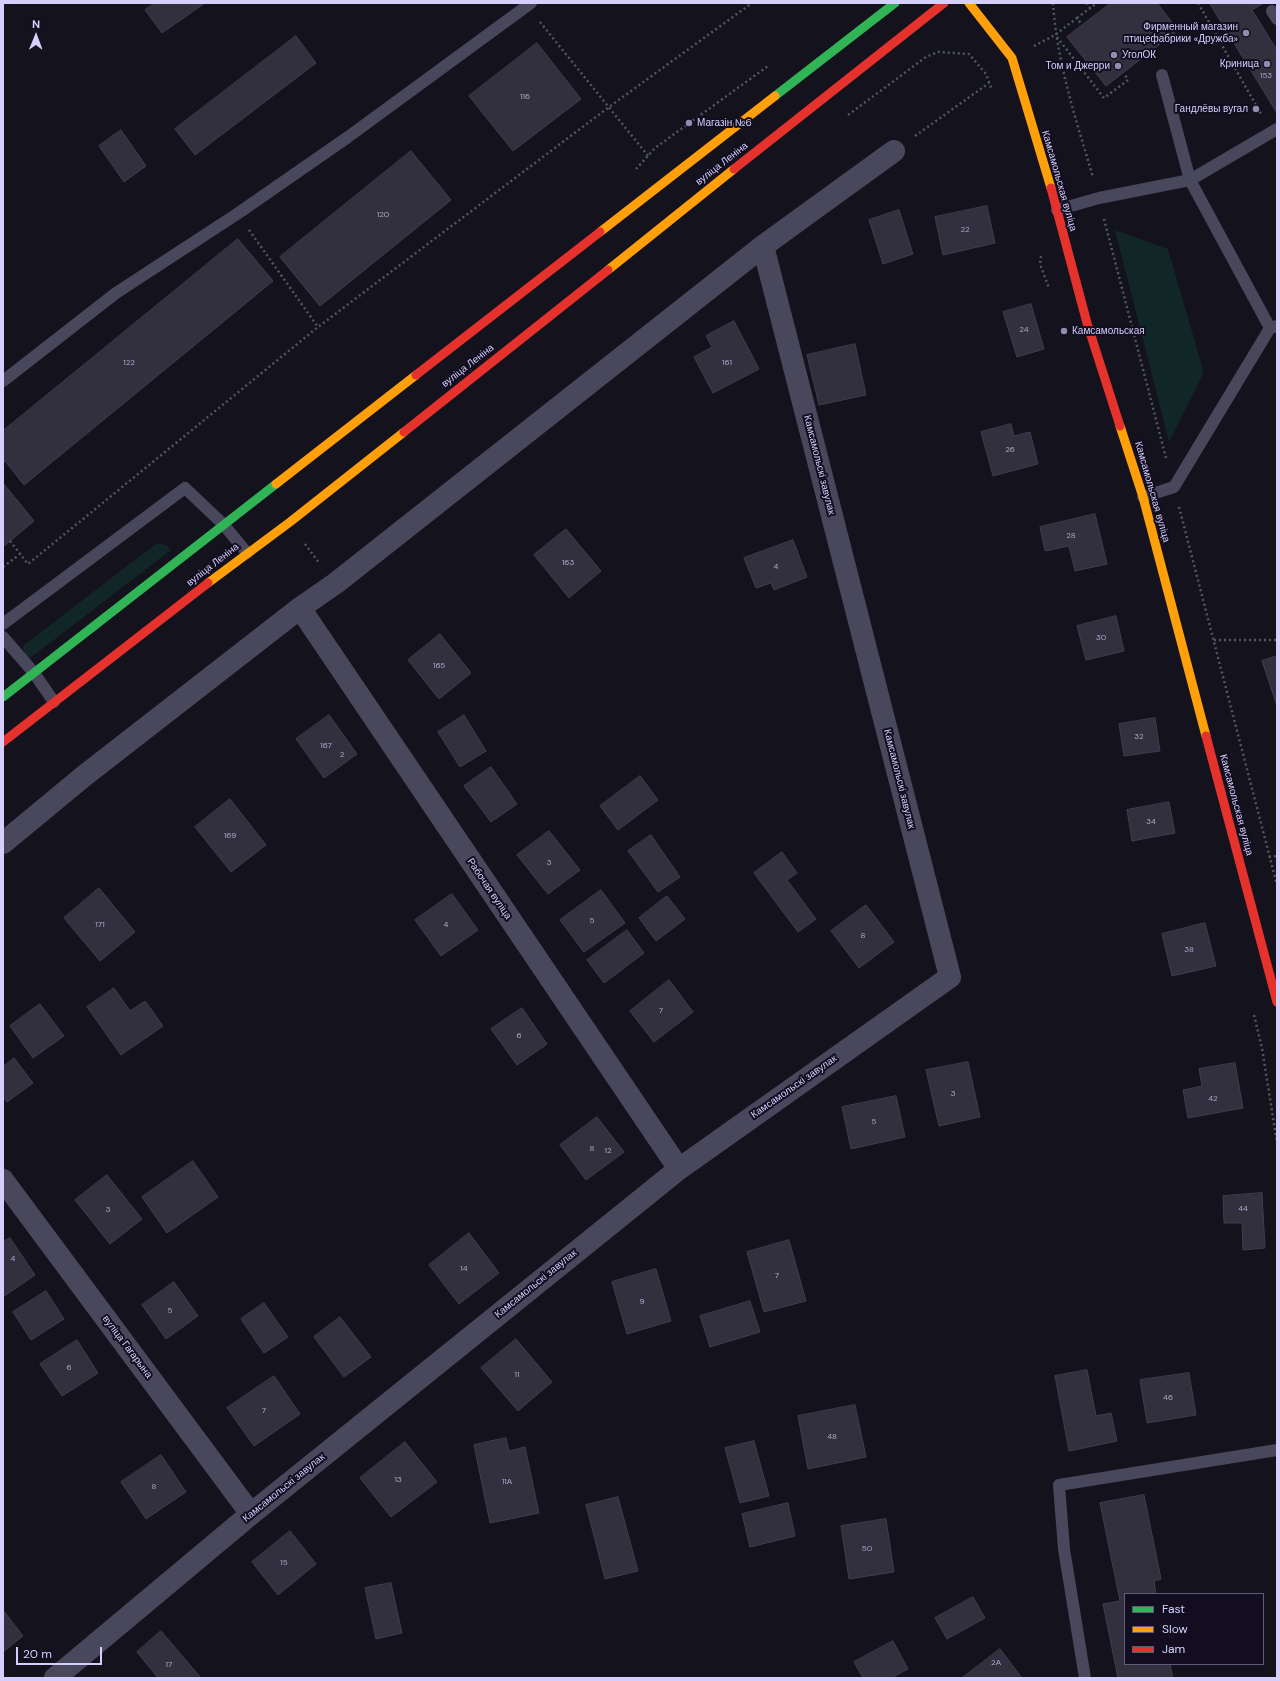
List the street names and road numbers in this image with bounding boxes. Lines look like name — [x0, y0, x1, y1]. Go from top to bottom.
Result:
street label: Камсамольская вуліца — [1039, 129, 1079, 233]
street label: вуліца Леніна — [694, 140, 750, 188]
street label: вуліца Леніна — [440, 342, 496, 390]
street label: Камсамольскі завулак — [801, 414, 837, 516]
street label: Камсамольская вуліца — [1132, 440, 1172, 544]
street label: вуліца Леніна — [185, 541, 241, 589]
street label: Камсамольскі завулак — [881, 728, 917, 830]
street label: Камсамольская вуліца — [1217, 753, 1255, 857]
street label: Рабочая вуліца — [464, 856, 514, 922]
street label: Камсамольскі завулак — [749, 1053, 839, 1121]
street label: Камсамольскі завулак — [493, 1247, 579, 1321]
street label: вуліца Гагарына — [100, 1313, 154, 1381]
street label: Камсамольскі завулак — [241, 1451, 327, 1525]

